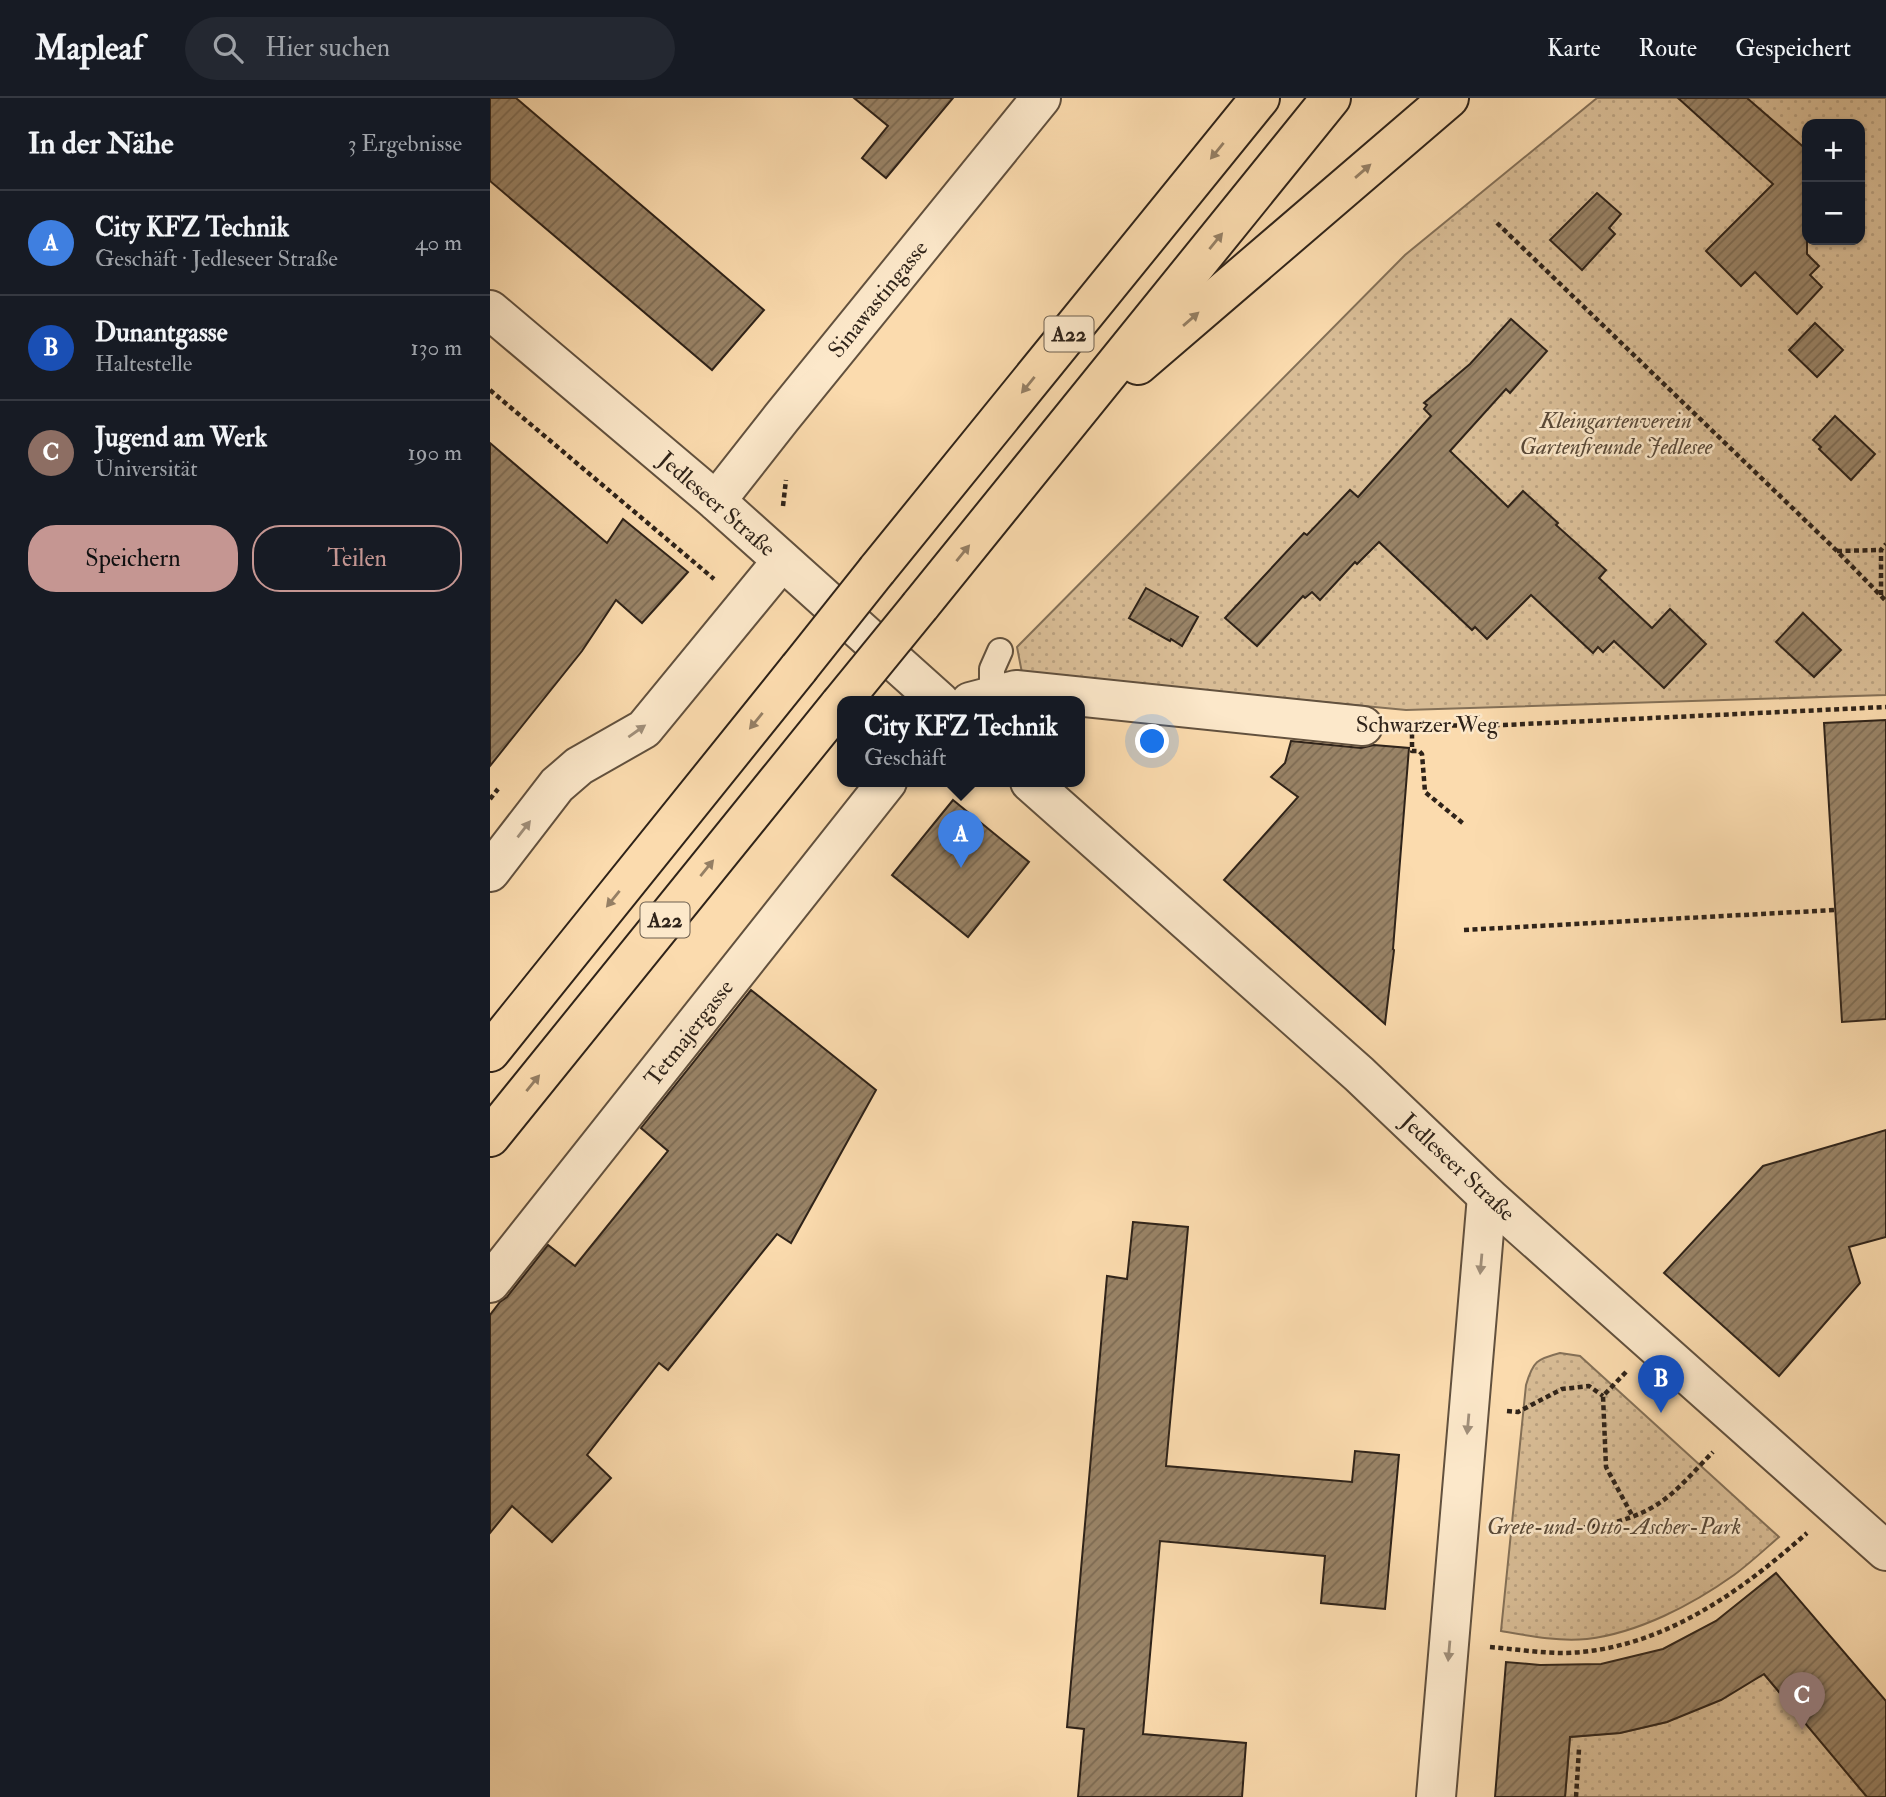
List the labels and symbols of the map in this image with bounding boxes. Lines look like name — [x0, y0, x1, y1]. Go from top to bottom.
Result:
one-way arrow — [1210, 142, 1225, 160]
one-way arrow — [1355, 164, 1372, 179]
one-way arrow — [1208, 233, 1223, 251]
street label: Sinawastingasse — [822, 234, 934, 364]
one-way arrow — [1182, 311, 1200, 327]
road number: A22 — [1044, 316, 1094, 352]
one-way arrow — [1020, 375, 1035, 393]
park label: Kleingartenverein Gartenfreunde Jedlesee — [1520, 406, 1713, 461]
street label: Jedleseer Straße — [652, 444, 782, 563]
one-way arrow — [955, 544, 971, 562]
street label: Schwarzer Weg — [1356, 710, 1499, 739]
one-way arrow — [749, 713, 764, 730]
one-way arrow — [628, 724, 647, 738]
your location — [1135, 724, 1169, 758]
pin: A — [938, 810, 984, 868]
one-way arrow — [516, 820, 531, 838]
one-way arrow — [699, 860, 714, 878]
one-way arrow — [606, 889, 621, 907]
road number: A22 — [640, 902, 690, 938]
street label: Tetmajergasse — [638, 973, 740, 1092]
one-way arrow — [525, 1075, 540, 1092]
street label: Jedleseer Straße — [1394, 1106, 1522, 1228]
one-way arrow — [1475, 1253, 1486, 1275]
pin: B — [1638, 1355, 1684, 1413]
one-way arrow — [1462, 1413, 1473, 1435]
park label: Grete-und-Otto-Ascher-Park — [1487, 1512, 1741, 1541]
one-way arrow — [1443, 1640, 1454, 1662]
pin: C — [1779, 1672, 1825, 1730]

